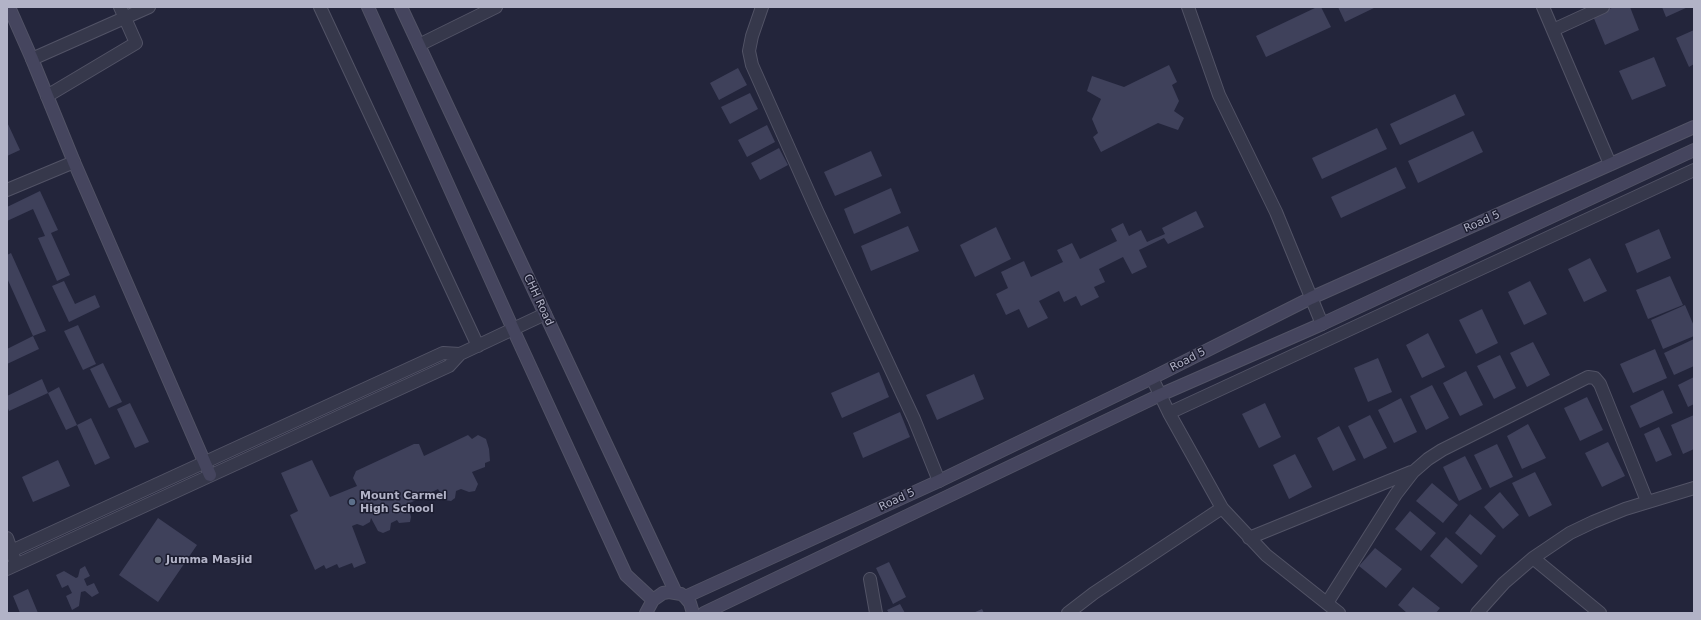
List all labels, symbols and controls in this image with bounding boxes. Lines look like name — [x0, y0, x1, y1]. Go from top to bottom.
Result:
street label: Road 5 — [1462, 208, 1502, 236]
street label: CHH Road — [520, 272, 556, 328]
street label: Road 5 — [1168, 345, 1208, 375]
street label: Road 5 — [877, 486, 917, 514]
place label: Mount Carmel High School — [360, 489, 447, 515]
marker: Mount Carmel High School — [347, 497, 357, 507]
place label: Jumma Masjid — [166, 553, 252, 567]
marker: Jumma Masjid — [153, 555, 163, 565]

